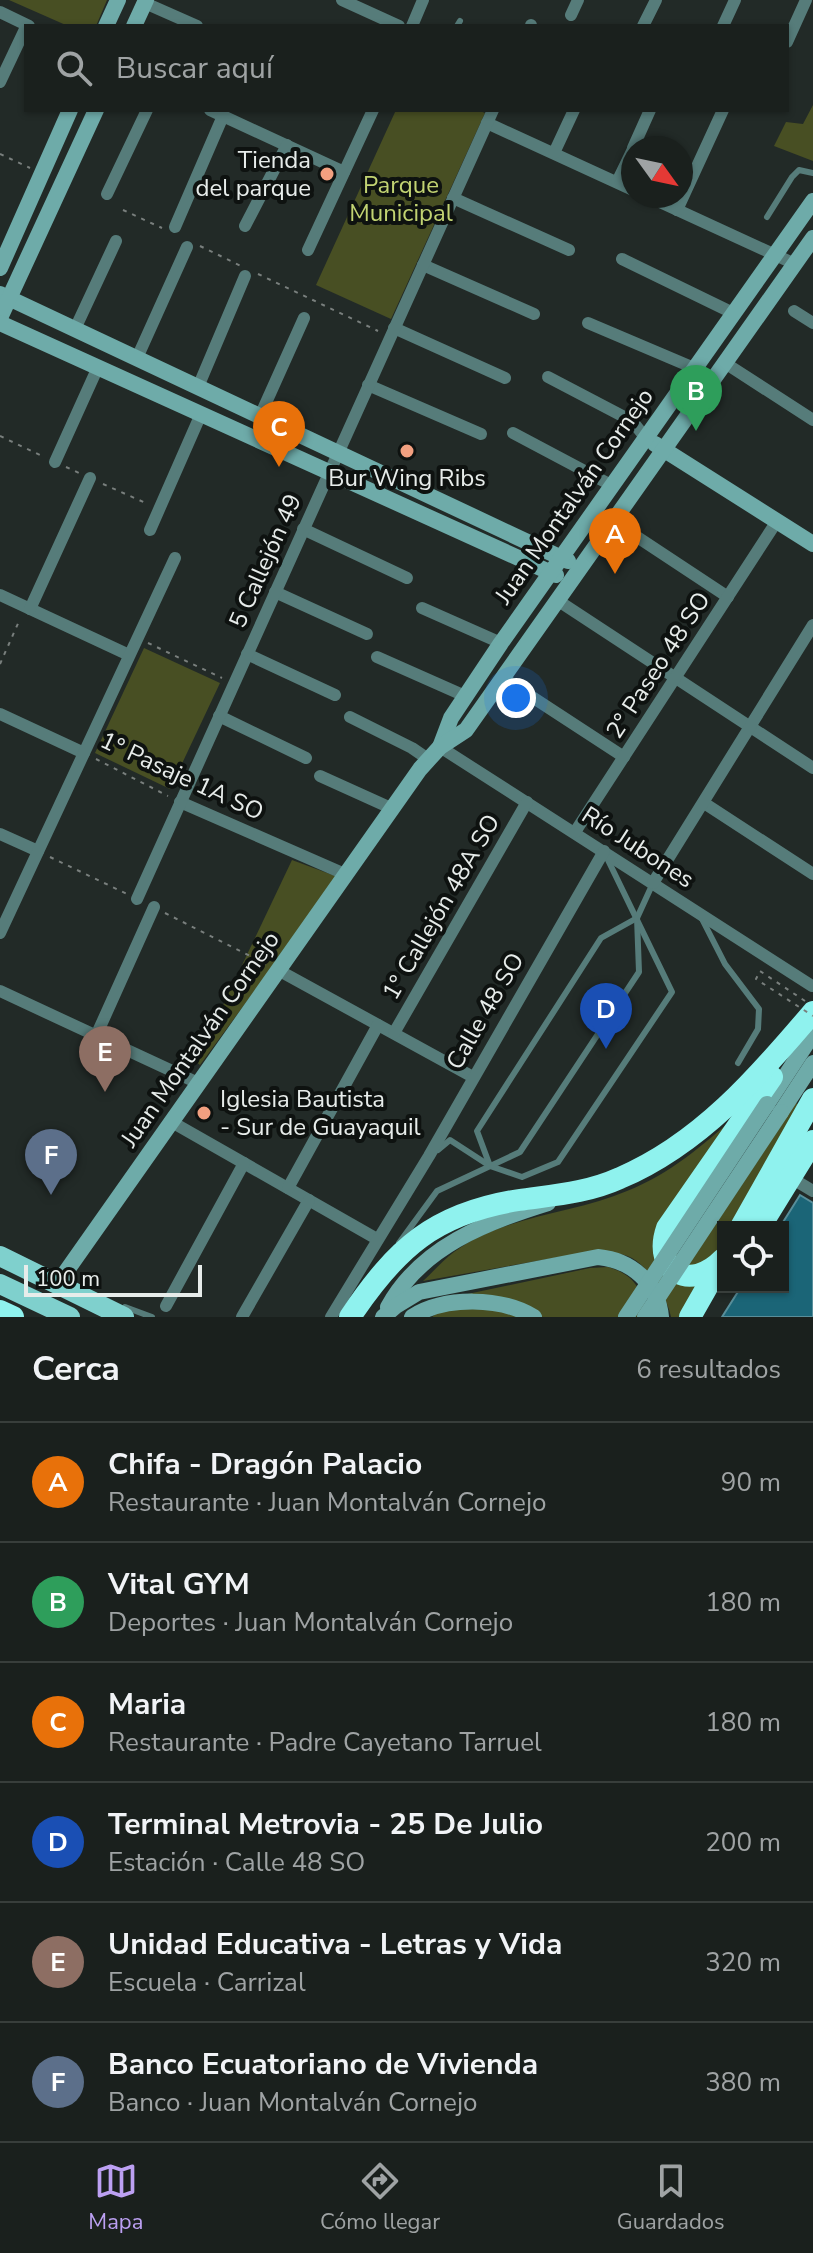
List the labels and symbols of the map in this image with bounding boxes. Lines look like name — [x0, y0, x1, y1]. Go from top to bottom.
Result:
north arrow — [621, 136, 693, 208]
place label: Tienda del parque — [196, 144, 311, 204]
marker: Tienda del parque — [318, 165, 336, 183]
park label: Parque Municipal — [349, 169, 453, 229]
pin: B — [670, 365, 722, 431]
street label: Juan Montalván Cornejo — [487, 382, 661, 611]
pin: C — [253, 401, 305, 467]
marker: Bur Wing Ribs — [398, 442, 416, 460]
place label: Bur Wing Ribs — [328, 462, 486, 494]
street label: 5 Callejón 49 — [221, 489, 309, 633]
pin: A — [589, 508, 641, 574]
street label: 2° Paseo 48 SO — [599, 586, 717, 744]
your location — [496, 678, 536, 718]
street label: 1° Pasaje 1A SO — [95, 724, 269, 828]
street label: Río Jubones — [576, 799, 700, 895]
street label: 1° Callejón 48A SO — [375, 808, 507, 1006]
street label: Juan Montalván Cornejo — [113, 925, 287, 1154]
street label: Calle 48 SO — [439, 947, 531, 1075]
pin: D — [580, 983, 632, 1049]
pin: E — [79, 1026, 131, 1092]
place label: Iglesia Bautista - Sur de Guayaquil — [220, 1083, 421, 1143]
marker: Iglesia Bautista - Sur de Guayaquil — [195, 1104, 213, 1122]
pin: F — [25, 1129, 77, 1195]
scale bar — [24, 1261, 202, 1297]

